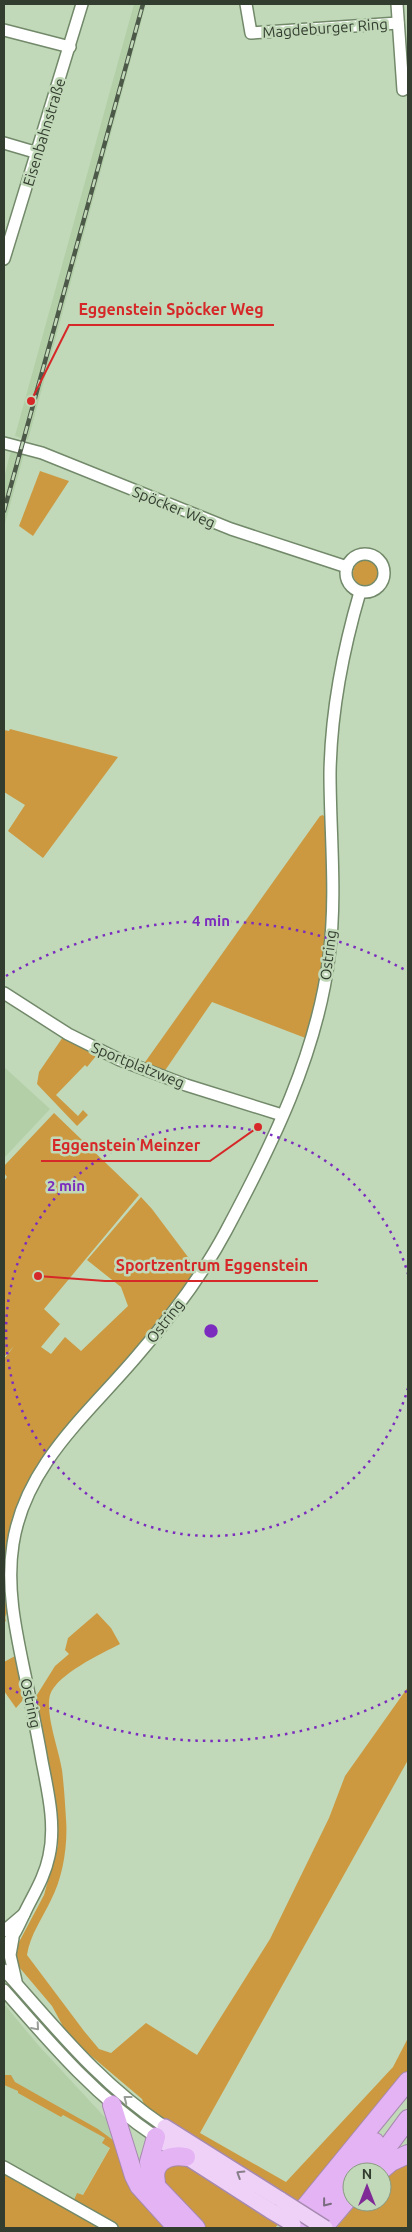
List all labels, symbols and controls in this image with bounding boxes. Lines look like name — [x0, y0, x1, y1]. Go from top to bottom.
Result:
street label: Magdeburger Ring — [262, 15, 388, 41]
street label: Eisenbahnstraße — [19, 76, 69, 188]
callout: Eggenstein Spöcker Weg — [69, 294, 274, 325]
text: Eggenstein Spöcker Weg — [78, 300, 264, 318]
street label: Spöcker Weg — [130, 483, 218, 531]
text: 4 min — [192, 912, 230, 929]
street label: Ostring — [316, 929, 340, 981]
street label: Sportplatzweg — [89, 1039, 187, 1091]
callout: Eggenstein Meinzer — [41, 1130, 210, 1161]
text: Eggenstein Meinzer — [52, 1136, 201, 1154]
text: 2 min — [47, 1177, 85, 1194]
callout: Sportzentrum Eggenstein — [105, 1250, 318, 1281]
text: Sportzentrum Eggenstein — [116, 1256, 308, 1274]
street label: Ostring — [143, 1296, 187, 1346]
centre of rings — [202, 1322, 220, 1340]
street label: Ostring — [17, 1676, 45, 1730]
one-way arrow — [30, 2021, 39, 2030]
one-way arrow — [124, 2097, 133, 2105]
north arrow — [342, 2162, 392, 2212]
text: N — [362, 2166, 372, 2182]
one-way arrow — [236, 2171, 245, 2180]
one-way arrow — [323, 2197, 332, 2206]

